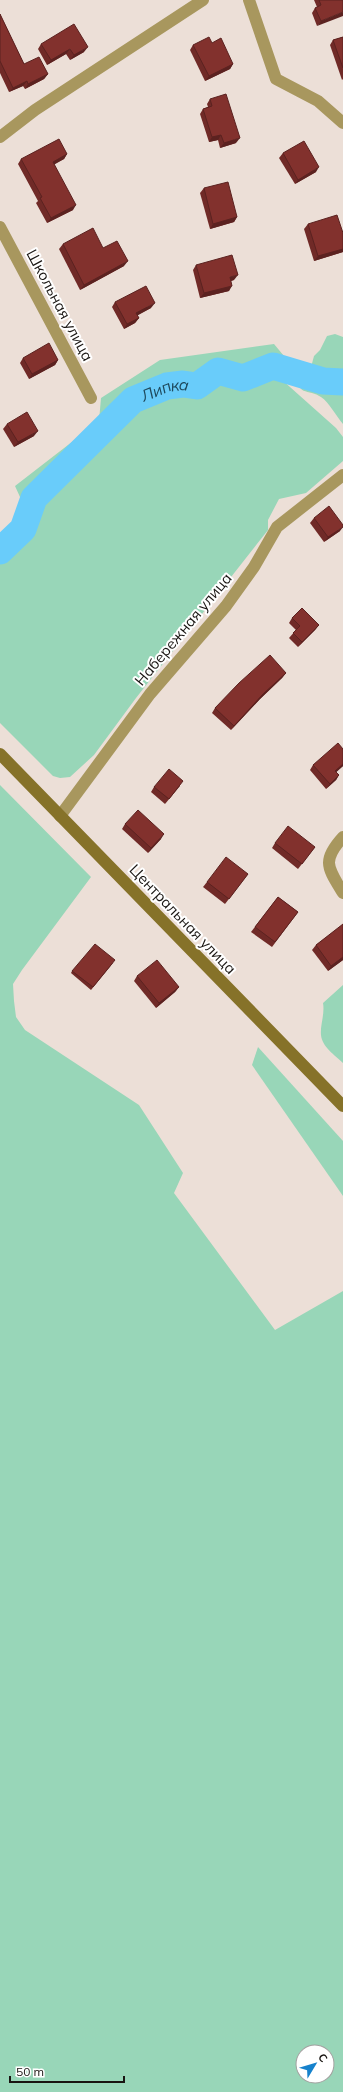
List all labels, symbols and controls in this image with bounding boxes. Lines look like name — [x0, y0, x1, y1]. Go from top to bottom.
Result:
street label: Школьная улица — [23, 246, 97, 364]
water label: Липка — [137, 374, 190, 406]
street label: Набережная улица — [130, 569, 236, 689]
street label: Центральная улица — [126, 860, 240, 978]
north arrow — [295, 2044, 335, 2084]
text: С — [315, 2051, 331, 2065]
scale bar — [10, 2058, 124, 2084]
text: 50 m — [16, 2064, 44, 2079]

